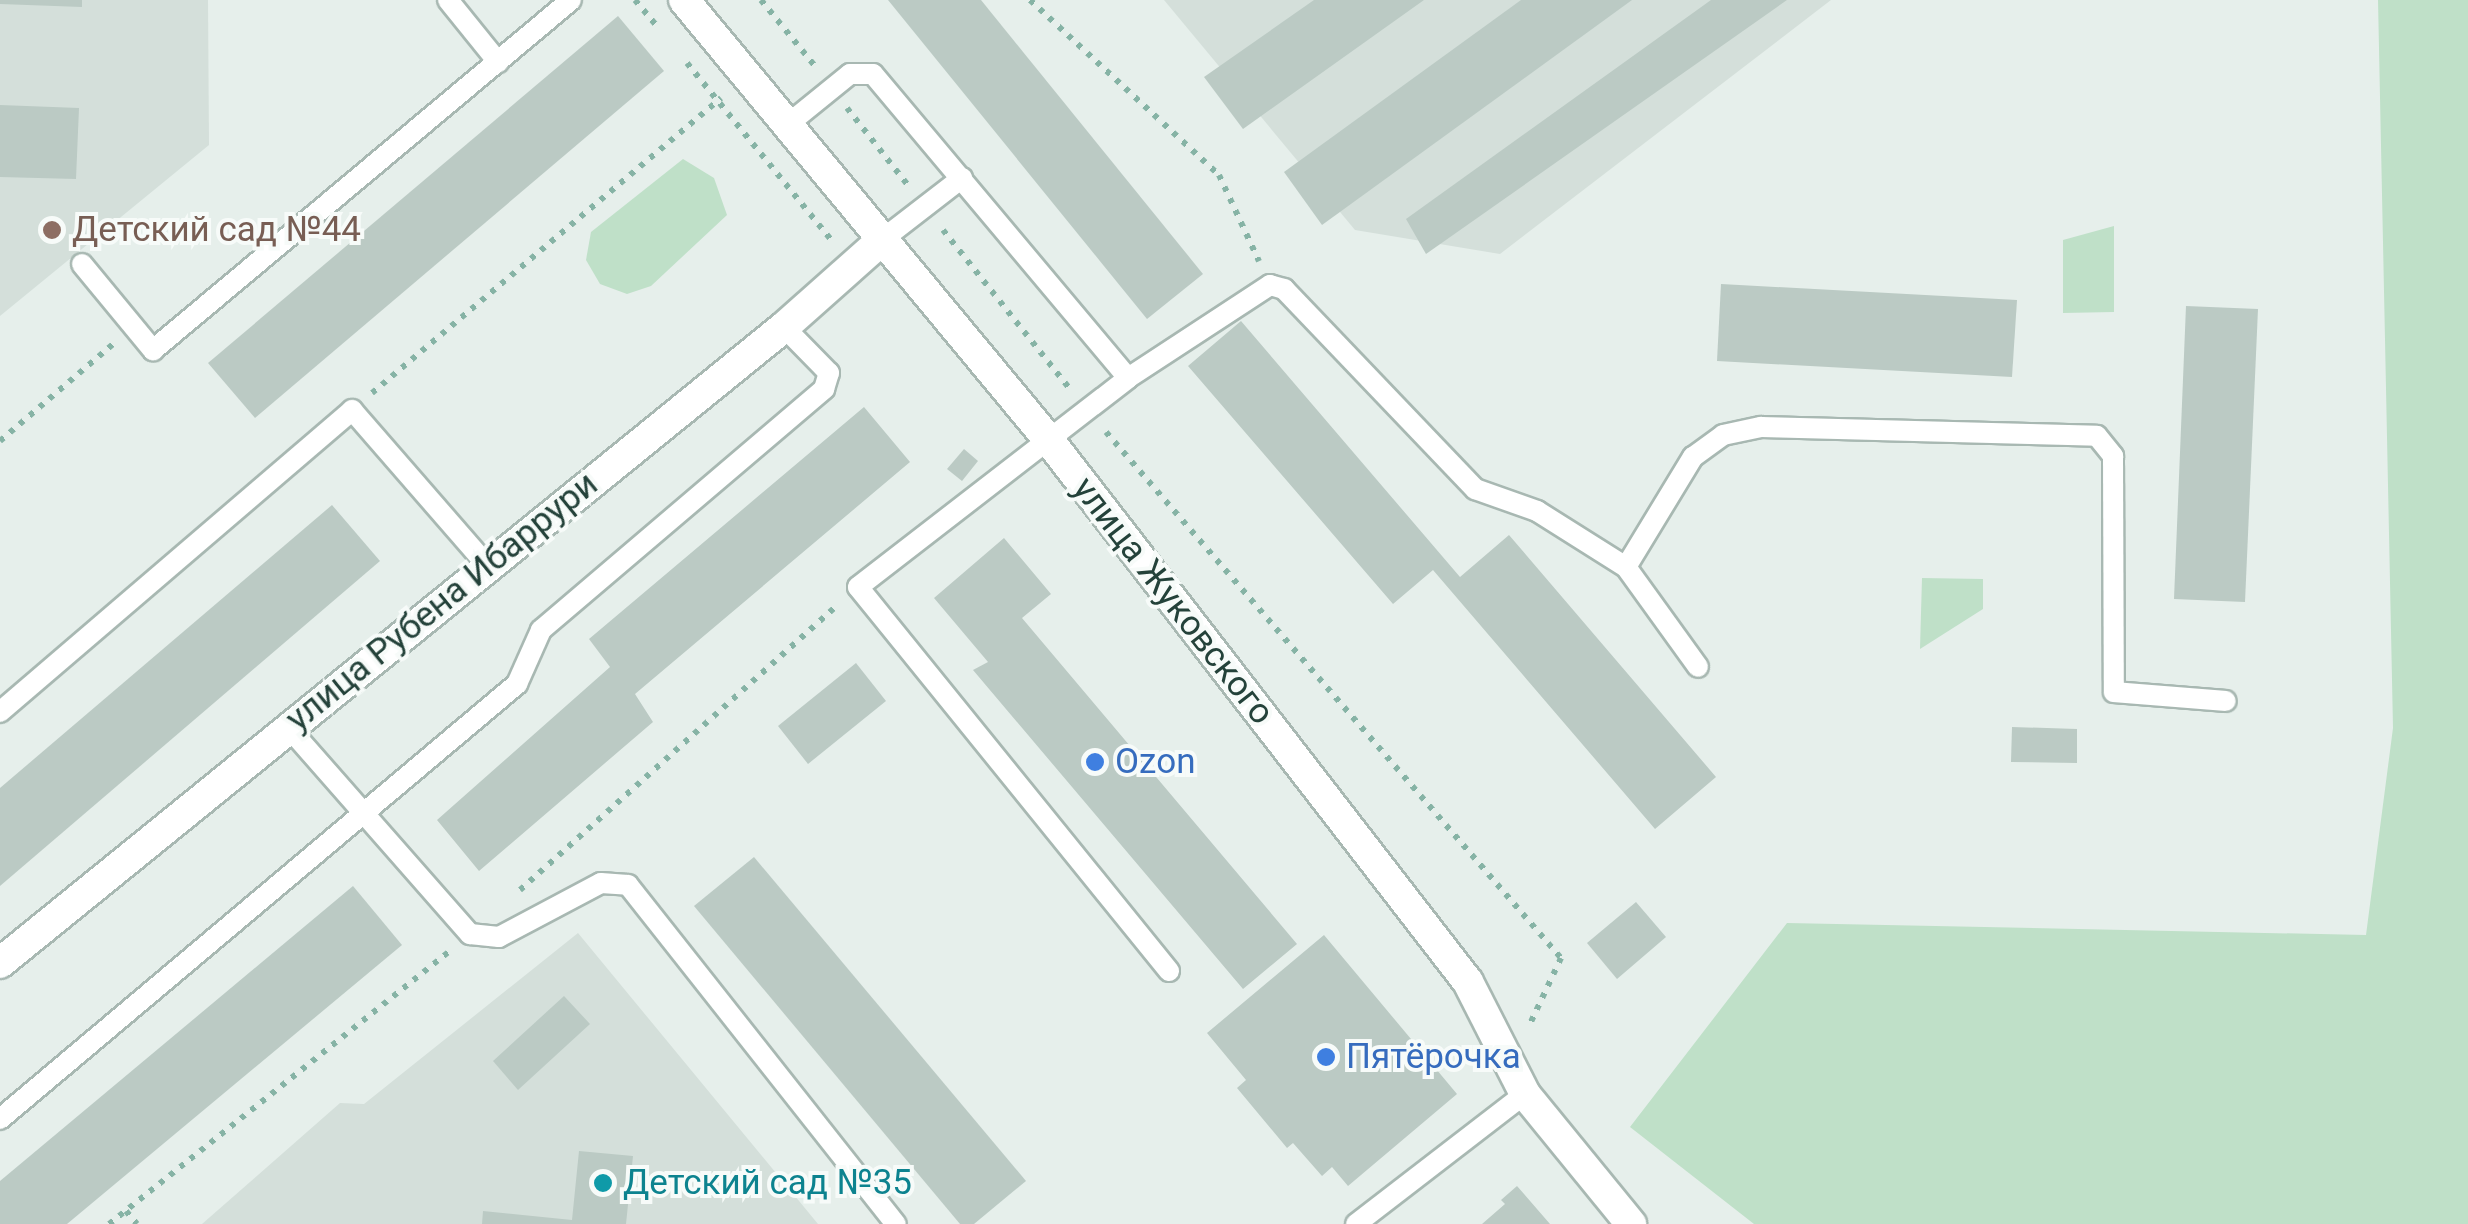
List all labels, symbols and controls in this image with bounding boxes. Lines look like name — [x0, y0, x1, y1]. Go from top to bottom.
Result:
place label: Детский сад №44 — [72, 209, 361, 251]
marker: Детский сад №44 — [41, 219, 63, 241]
street label: улица Рубена Ибаррури — [278, 463, 606, 741]
street label: улица Жуковского — [1063, 469, 1283, 733]
place label: Ozon — [1115, 741, 1195, 783]
marker: Ozon — [1084, 751, 1106, 773]
place label: Пятёрочка — [1346, 1036, 1521, 1078]
marker: Пятёрочка — [1315, 1046, 1337, 1068]
place label: Детский сад №35 — [623, 1162, 912, 1204]
marker: Детский сад №35 — [592, 1172, 614, 1194]

